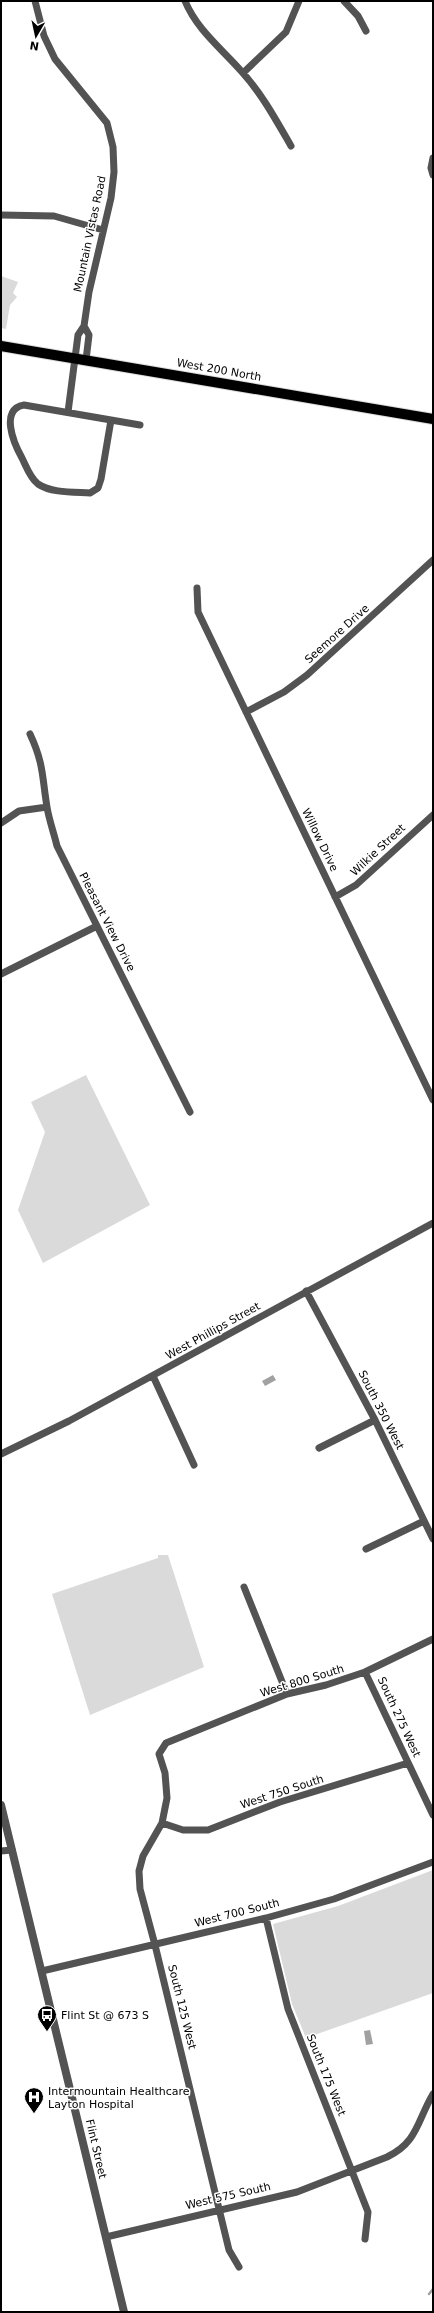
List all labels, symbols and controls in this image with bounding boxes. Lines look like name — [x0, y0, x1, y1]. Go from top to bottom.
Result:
north arrow — [16, 16, 56, 56]
text: N — [29, 38, 40, 53]
street label: Mountain Vistas Road — [71, 175, 109, 293]
street label: West 200 North — [176, 356, 262, 384]
street label: Seemore Drive — [302, 602, 372, 666]
street label: Willow Drive — [299, 806, 341, 874]
street label: Wilkie Street — [348, 821, 408, 879]
street label: Pleasant View Drive — [76, 870, 138, 974]
street label: West Phillips Street — [163, 1299, 263, 1362]
street label: South 350 West — [355, 1368, 407, 1452]
street label: West 800 South — [258, 1662, 346, 1700]
street label: South 275 West — [375, 1675, 424, 1760]
street label: West 750 South — [239, 1772, 325, 1812]
street label: West 700 South — [193, 1896, 281, 1930]
street label: South 125 West — [165, 1963, 199, 2051]
bus stop icon: Flint St @ 673 S — [36, 2004, 58, 2032]
place label: Flint St @ 673 S — [61, 2009, 149, 2022]
street label: South 175 West — [304, 2032, 349, 2118]
place label: Intermountain Healthcare Layton Hospital — [48, 2085, 190, 2111]
hospital icon: Intermountain Healthcare Layton Hospital — [23, 2086, 45, 2114]
street label: Flint Street — [83, 2118, 109, 2181]
street label: West 575 South — [184, 2180, 272, 2212]

